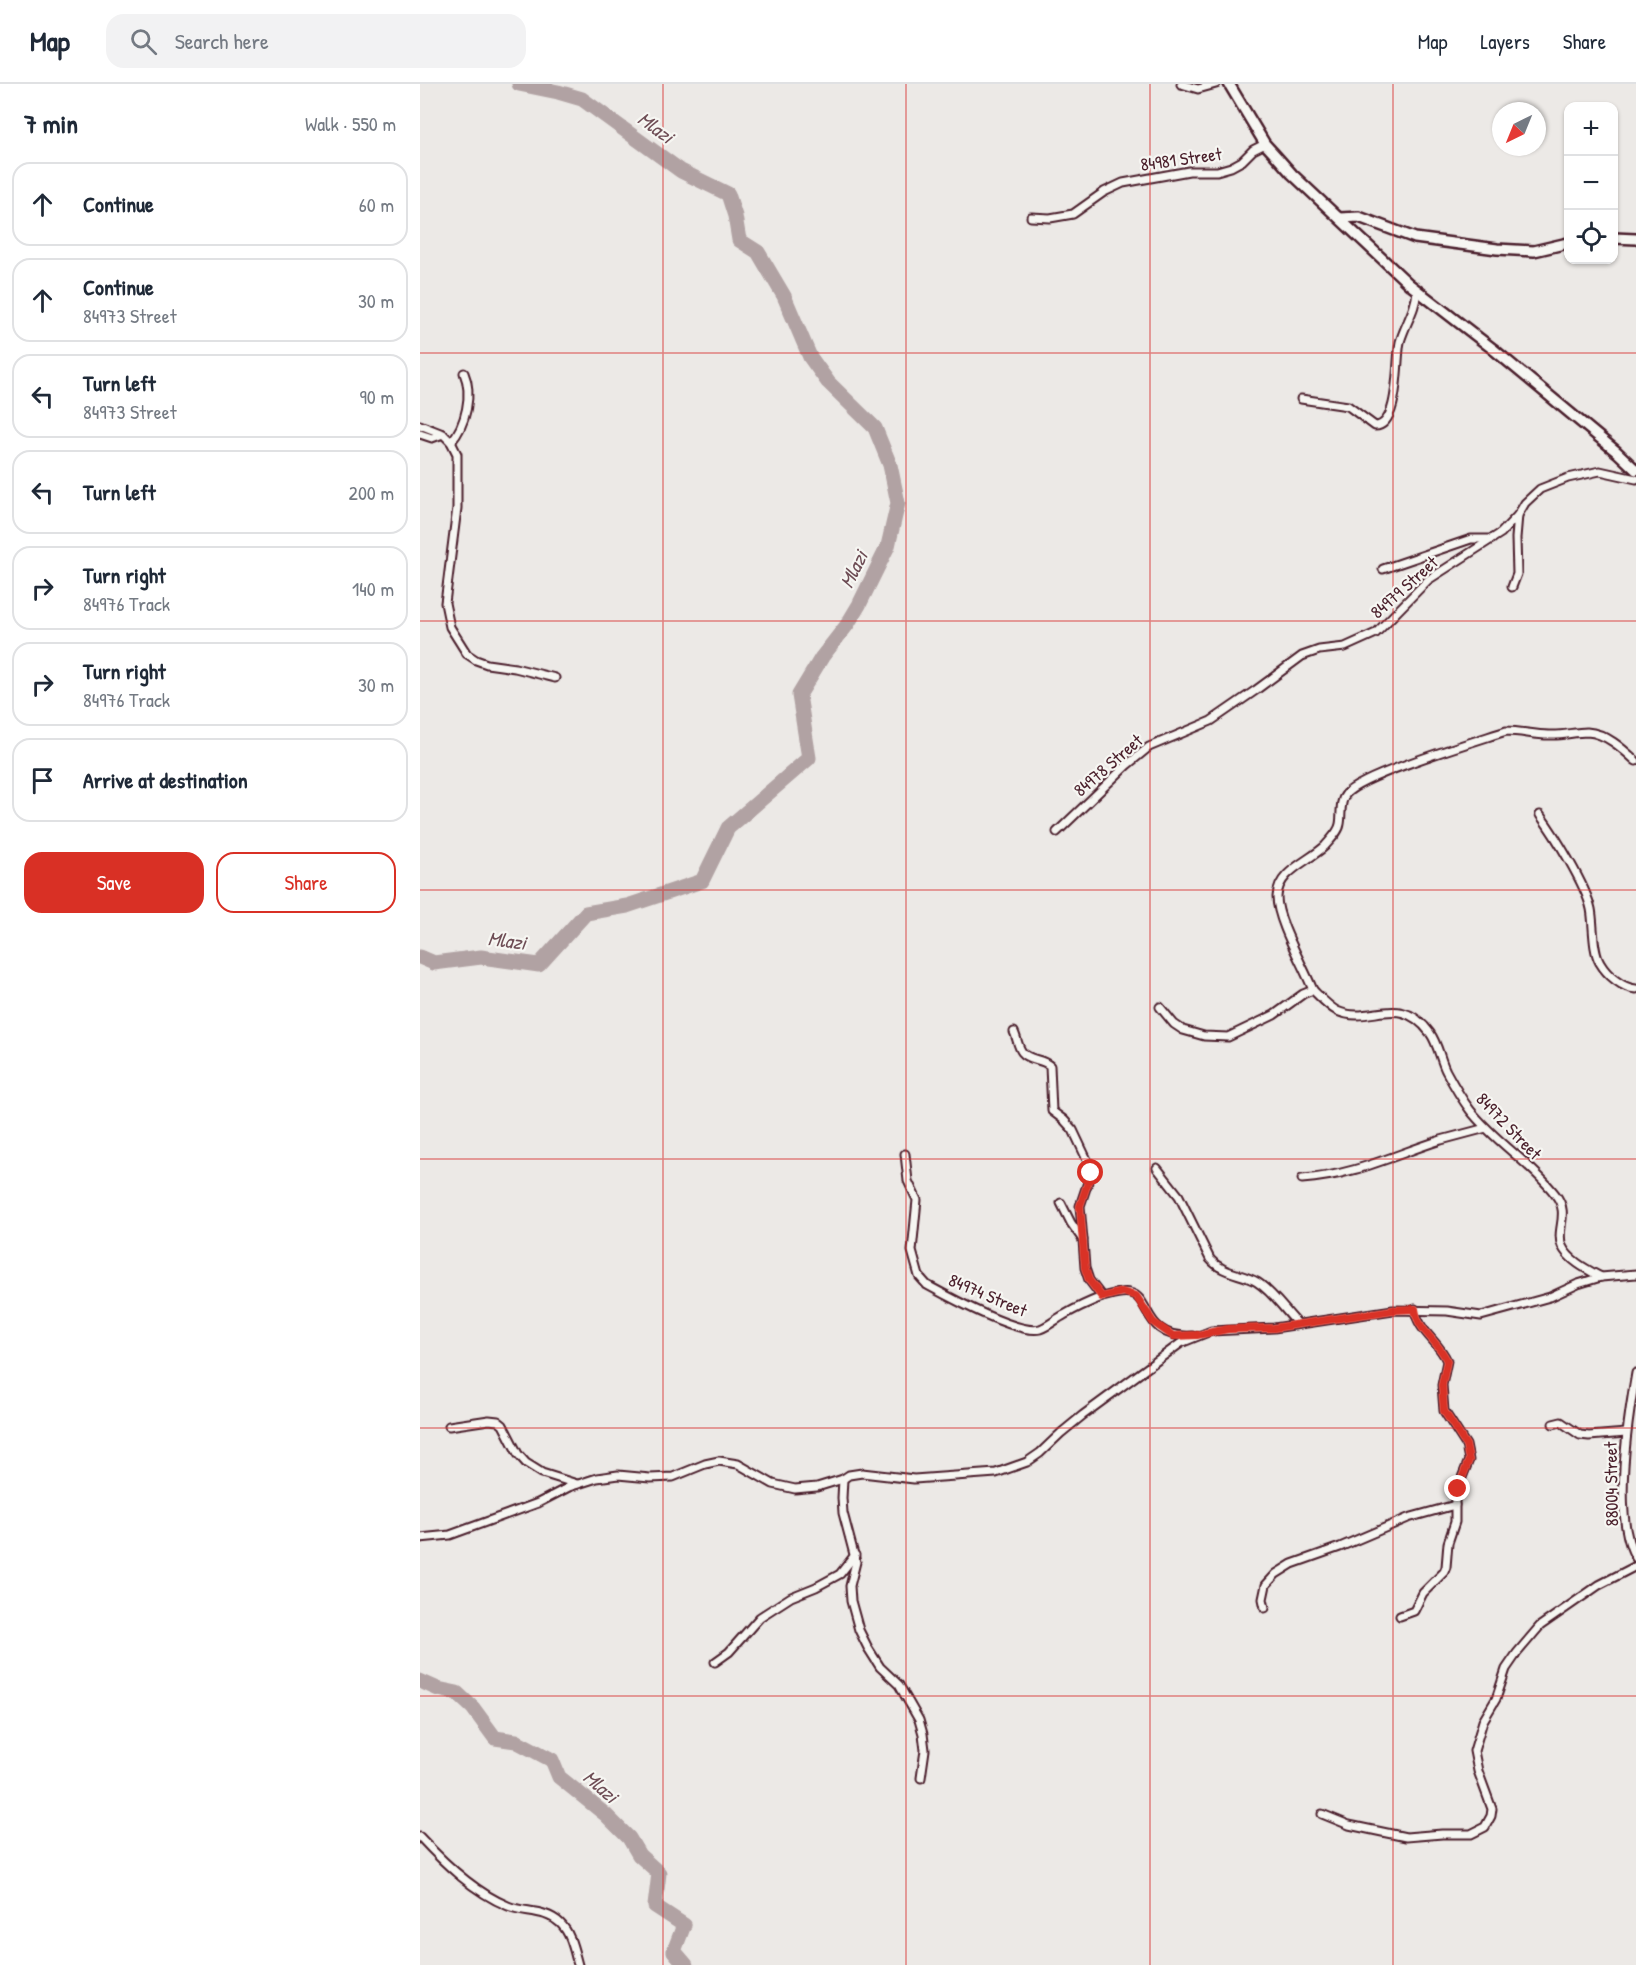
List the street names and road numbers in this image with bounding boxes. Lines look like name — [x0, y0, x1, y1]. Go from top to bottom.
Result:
street label: 84981 Street — [1139, 141, 1224, 177]
street label: 84979 Street — [1365, 550, 1444, 624]
street label: 84978 Street — [1068, 728, 1148, 802]
street label: 84972 Street — [1471, 1087, 1548, 1166]
street label: 84974 Street — [945, 1267, 1032, 1323]
street label: 88004 Street — [1598, 1441, 1624, 1526]

